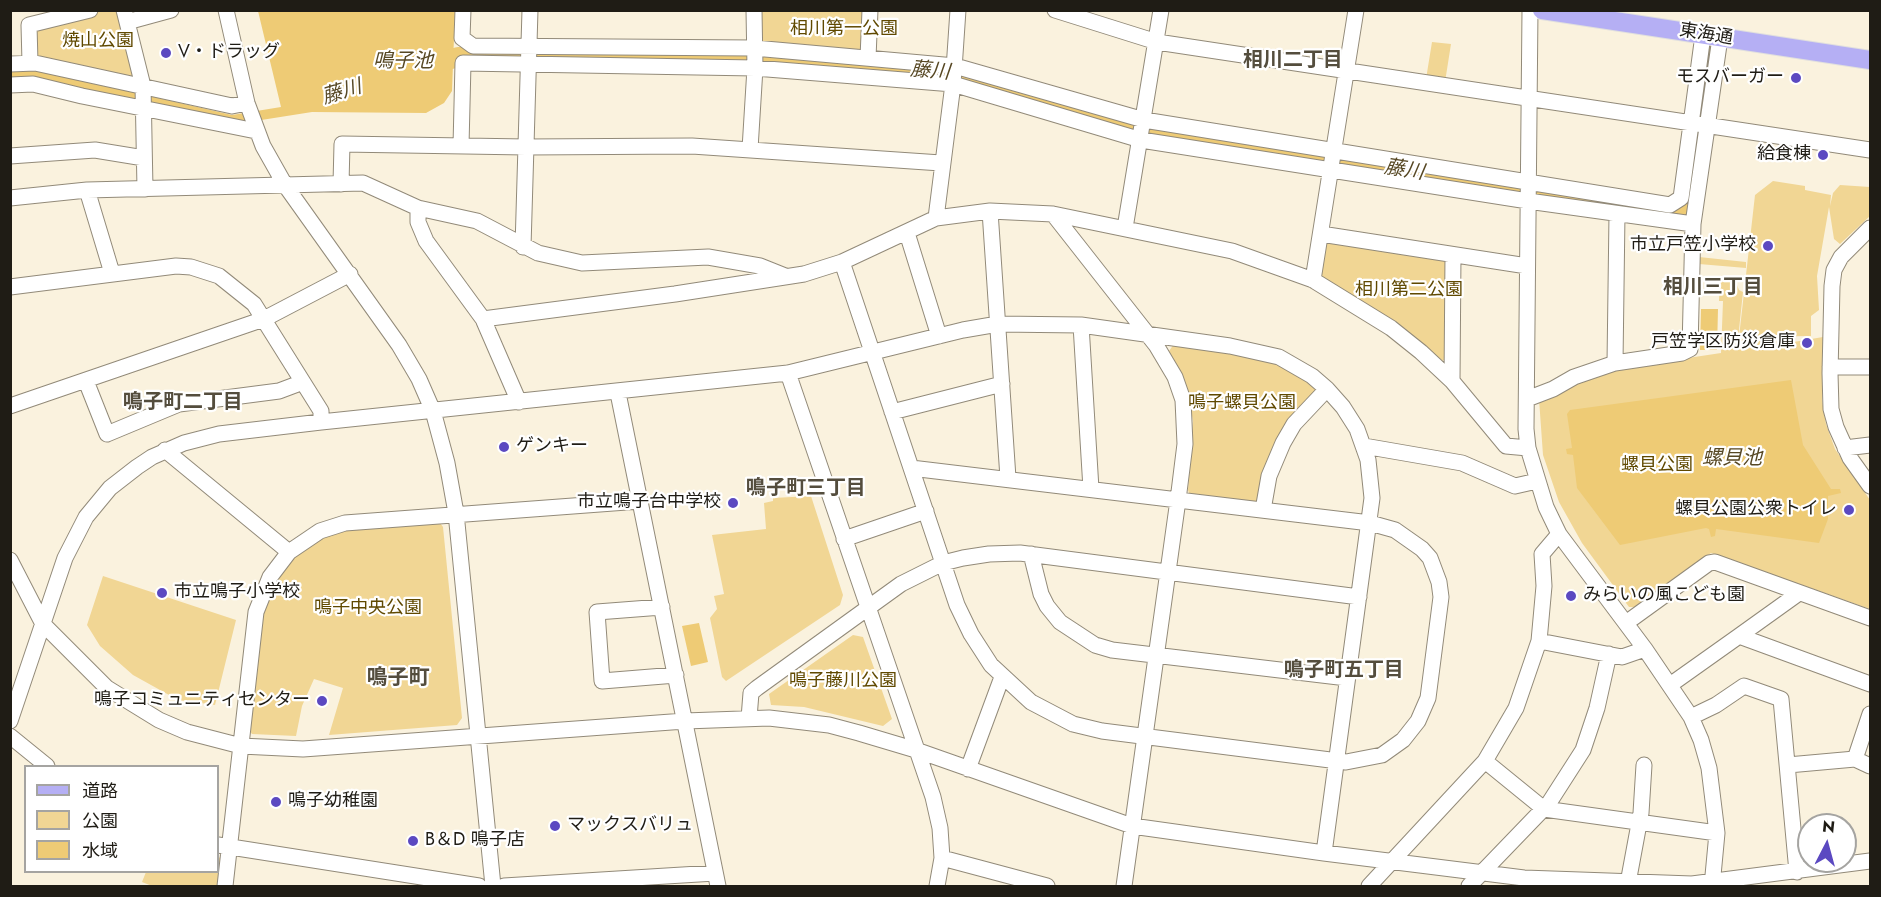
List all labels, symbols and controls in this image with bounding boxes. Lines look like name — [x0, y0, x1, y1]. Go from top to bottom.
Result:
park label: 相川第一公園 — [790, 19, 898, 41]
street label: 東海通 — [1678, 20, 1734, 50]
park label: 焼山公園 — [62, 31, 134, 53]
place label: V・ドラッグ — [178, 42, 280, 64]
marker: V・ドラッグ — [159, 46, 173, 60]
district label: 相川二丁目 — [1243, 49, 1343, 73]
water label: 鳴子池 — [373, 50, 433, 74]
water label: 藤川 — [909, 58, 951, 86]
place label: モスバーガー — [1676, 67, 1784, 89]
marker: モスバーガー — [1789, 71, 1803, 85]
water label: 藤川 — [319, 76, 365, 110]
place label: 給食棟 — [1757, 144, 1811, 166]
marker: 給食棟 — [1816, 148, 1830, 162]
water label: 藤川 — [1382, 156, 1426, 186]
place label: 市立戸笠小学校 — [1630, 235, 1756, 257]
marker: 市立戸笠小学校 — [1761, 239, 1775, 253]
district label: 相川三丁目 — [1663, 276, 1763, 300]
park label: 相川第二公園 — [1355, 280, 1463, 302]
place label: 戸笠学区防災倉庫 — [1651, 332, 1795, 354]
marker: 戸笠学区防災倉庫 — [1800, 336, 1814, 350]
district label: 鳴子町二丁目 — [123, 391, 243, 415]
park label: 鳴子螺貝公園 — [1188, 393, 1296, 415]
place label: ゲンキー — [516, 436, 588, 458]
marker: ゲンキー — [497, 440, 511, 454]
water label: 螺貝池 — [1702, 447, 1762, 471]
park label: 螺貝公園 — [1621, 455, 1693, 477]
district label: 鳴子町三丁目 — [746, 477, 866, 501]
place label: 市立鳴子台中学校 — [577, 492, 721, 514]
marker: 市立鳴子台中学校 — [726, 496, 740, 510]
place label: 螺貝公園公衆トイレ — [1675, 499, 1837, 521]
marker: 螺貝公園公衆トイレ — [1842, 503, 1856, 517]
place label: 市立鳴子小学校 — [174, 582, 300, 604]
place label: みらいの風こども園 — [1583, 585, 1745, 607]
marker: 市立鳴子小学校 — [155, 586, 169, 600]
marker: みらいの風こども園 — [1564, 589, 1578, 603]
park label: 鳴子中央公園 — [314, 598, 422, 620]
district label: 鳴子町五丁目 — [1284, 659, 1404, 683]
district label: 鳴子町 — [367, 666, 429, 692]
park label: 鳴子藤川公園 — [789, 671, 897, 693]
place label: 鳴子コミュニティセンター — [94, 690, 310, 712]
marker: 鳴子コミュニティセンター — [315, 694, 329, 708]
legend — [24, 765, 219, 873]
text: 道路 — [82, 778, 118, 804]
place label: 鳴子幼稚園 — [288, 791, 378, 813]
marker: 鳴子幼稚園 — [269, 795, 283, 809]
text: 公園 — [82, 808, 118, 834]
north arrow — [1797, 813, 1857, 873]
text: N — [1821, 814, 1836, 839]
place label: マックスバリュ — [567, 815, 693, 837]
marker: マックスバリュ — [548, 819, 562, 833]
place label: B＆D 鳴子店 — [425, 830, 525, 852]
marker: B＆D 鳴子店 — [406, 834, 420, 848]
text: 水域 — [82, 838, 118, 864]

